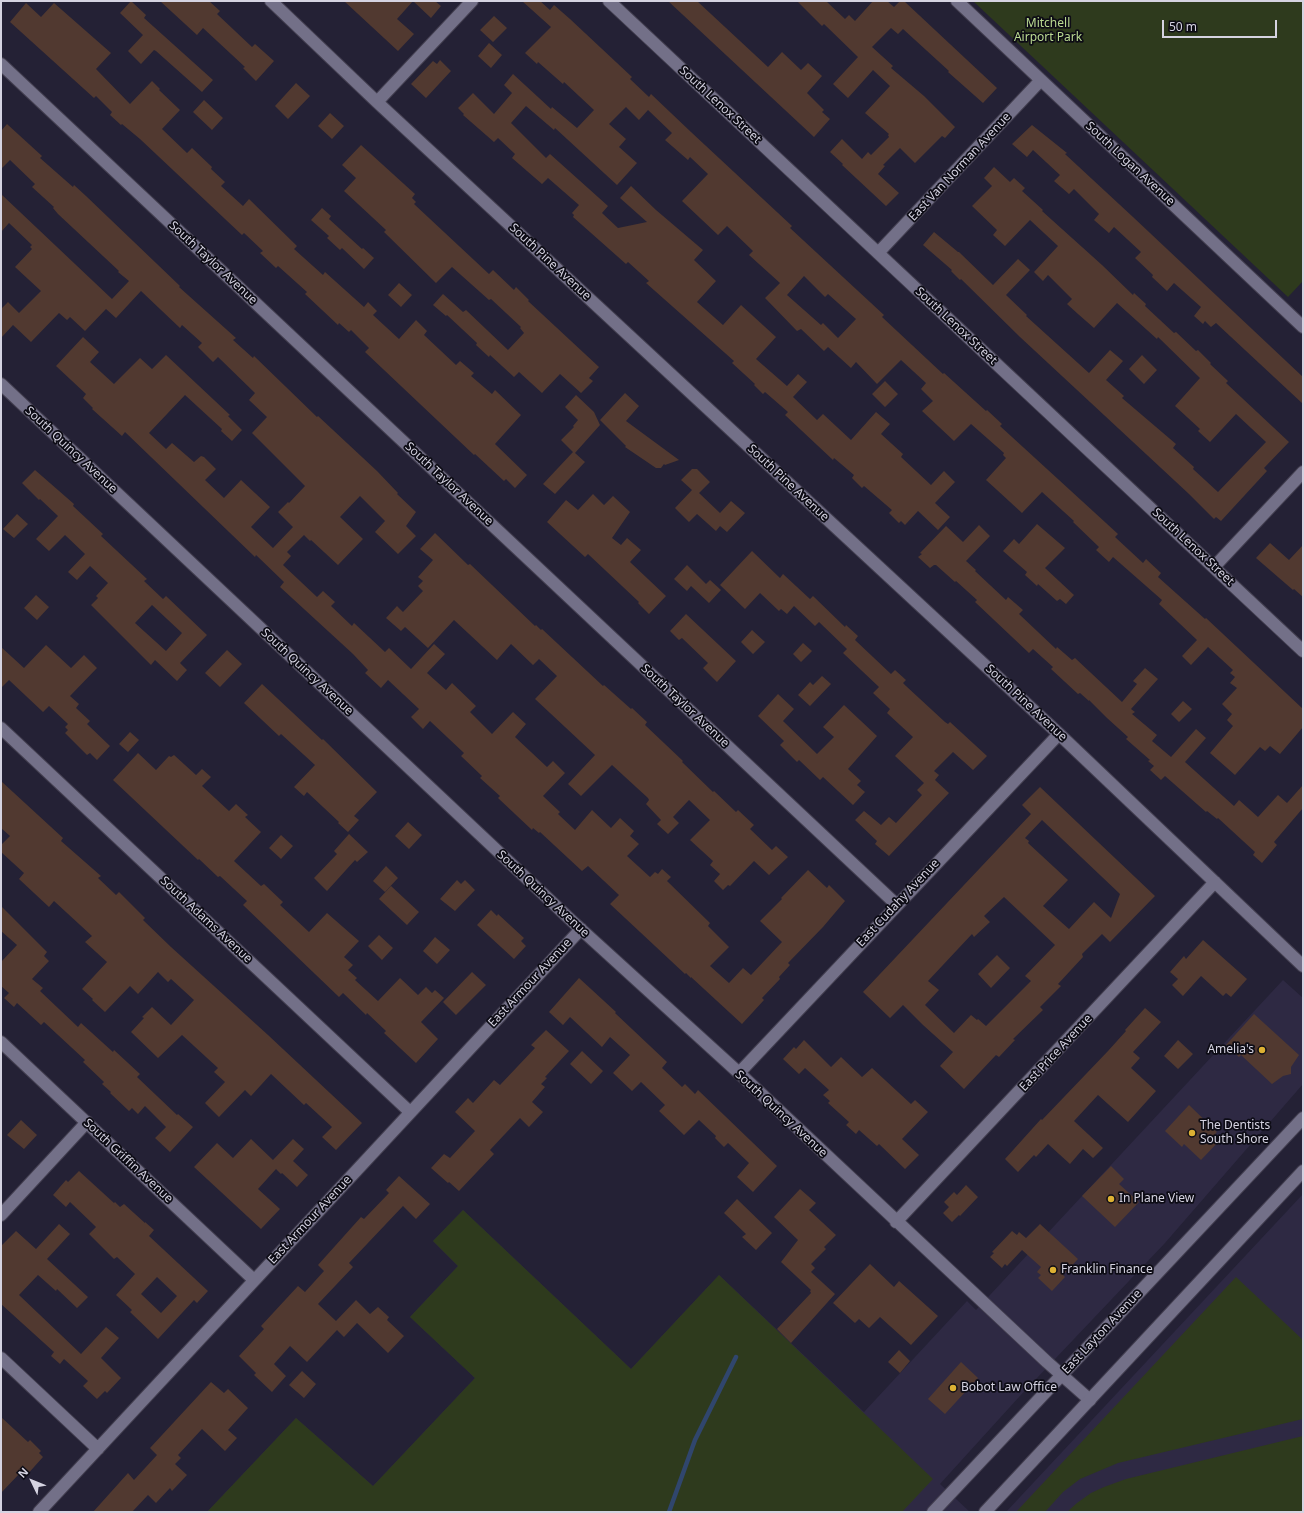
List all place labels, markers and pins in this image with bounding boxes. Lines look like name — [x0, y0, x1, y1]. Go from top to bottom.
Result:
place label: Amelia's — [1207, 1043, 1254, 1057]
marker: Amelia's — [1257, 1045, 1267, 1055]
place label: The Dentists South Shore — [1200, 1119, 1270, 1147]
marker: The Dentists South Shore — [1187, 1128, 1197, 1138]
place label: In Plane View — [1119, 1192, 1194, 1206]
marker: In Plane View — [1106, 1194, 1116, 1204]
place label: Franklin Finance — [1061, 1263, 1153, 1277]
marker: Franklin Finance — [1048, 1265, 1058, 1275]
place label: Bobot Law Office — [961, 1381, 1057, 1395]
marker: Bobot Law Office — [948, 1383, 958, 1393]

